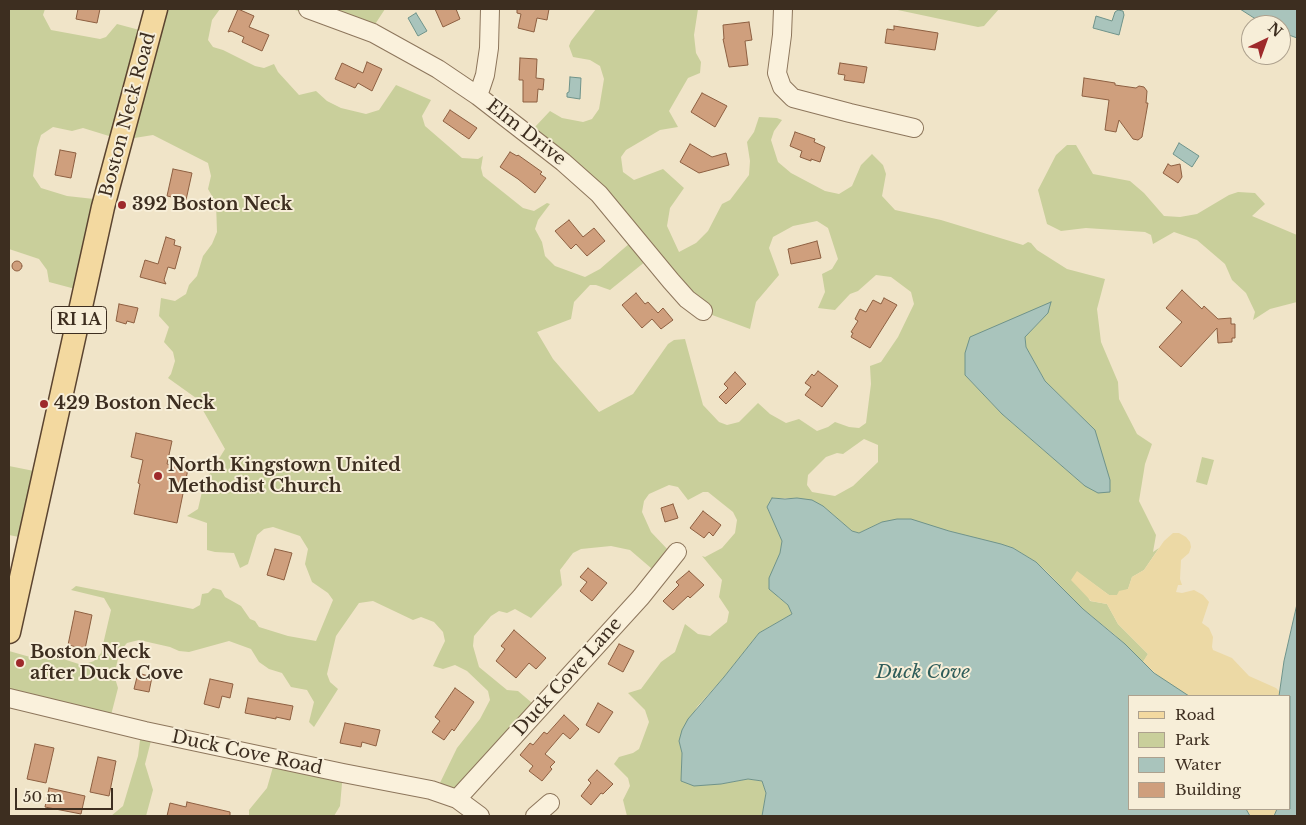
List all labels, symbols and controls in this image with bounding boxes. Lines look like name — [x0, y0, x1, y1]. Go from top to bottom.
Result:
north arrow — [1241, 15, 1291, 65]
text: N — [1264, 18, 1286, 41]
street label: Boston Neck Road — [96, 30, 160, 200]
street label: Elm Drive — [482, 95, 570, 171]
place label: 392 Boston Neck — [132, 194, 292, 216]
marker: 392 Boston Neck — [116, 199, 128, 211]
road number: RI 1A — [52, 306, 106, 334]
place label: 429 Boston Neck — [54, 393, 215, 415]
marker: 429 Boston Neck — [38, 398, 50, 410]
place label: North Kingstown United Methodist Church — [168, 455, 401, 498]
marker: North Kingstown United Methodist Church — [152, 470, 164, 482]
street label: Duck Cove Lane — [509, 613, 627, 741]
place label: Boston Neck after Duck Cove — [30, 642, 183, 684]
marker: Boston Neck after Duck Cove — [14, 657, 26, 669]
water label: Duck Cove — [876, 662, 970, 684]
legend — [1128, 695, 1291, 810]
text: Road — [1175, 705, 1215, 724]
street label: Duck Cove Road — [170, 726, 324, 780]
text: Park — [1175, 730, 1210, 749]
text: Water — [1175, 755, 1221, 774]
scale bar — [18, 778, 115, 810]
text: Building — [1175, 780, 1241, 799]
text: 50 m — [23, 787, 63, 806]

